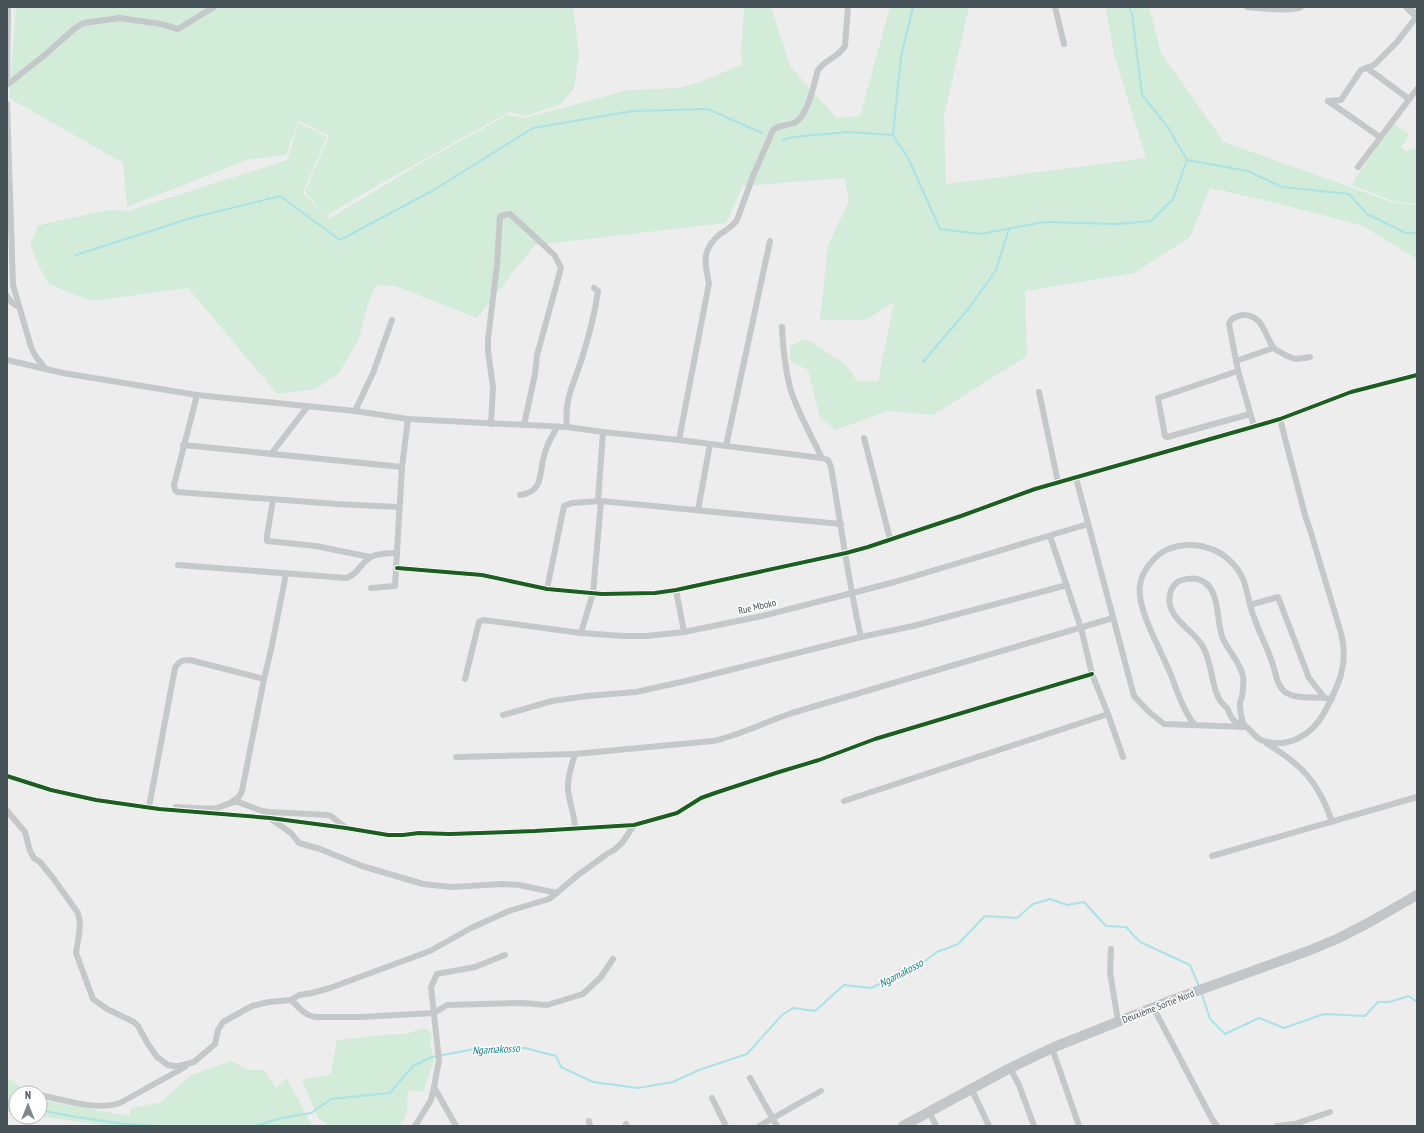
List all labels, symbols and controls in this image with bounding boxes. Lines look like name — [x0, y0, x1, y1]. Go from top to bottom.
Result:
street label: Rue Mboko — [737, 596, 777, 617]
water label: Ngamakosso — [877, 955, 926, 990]
street label: Deuxième Sortie Nord — [1120, 987, 1196, 1026]
water label: Ngamakosso — [472, 1041, 521, 1057]
north arrow — [8, 1085, 48, 1125]
text: N — [25, 1088, 31, 1102]

